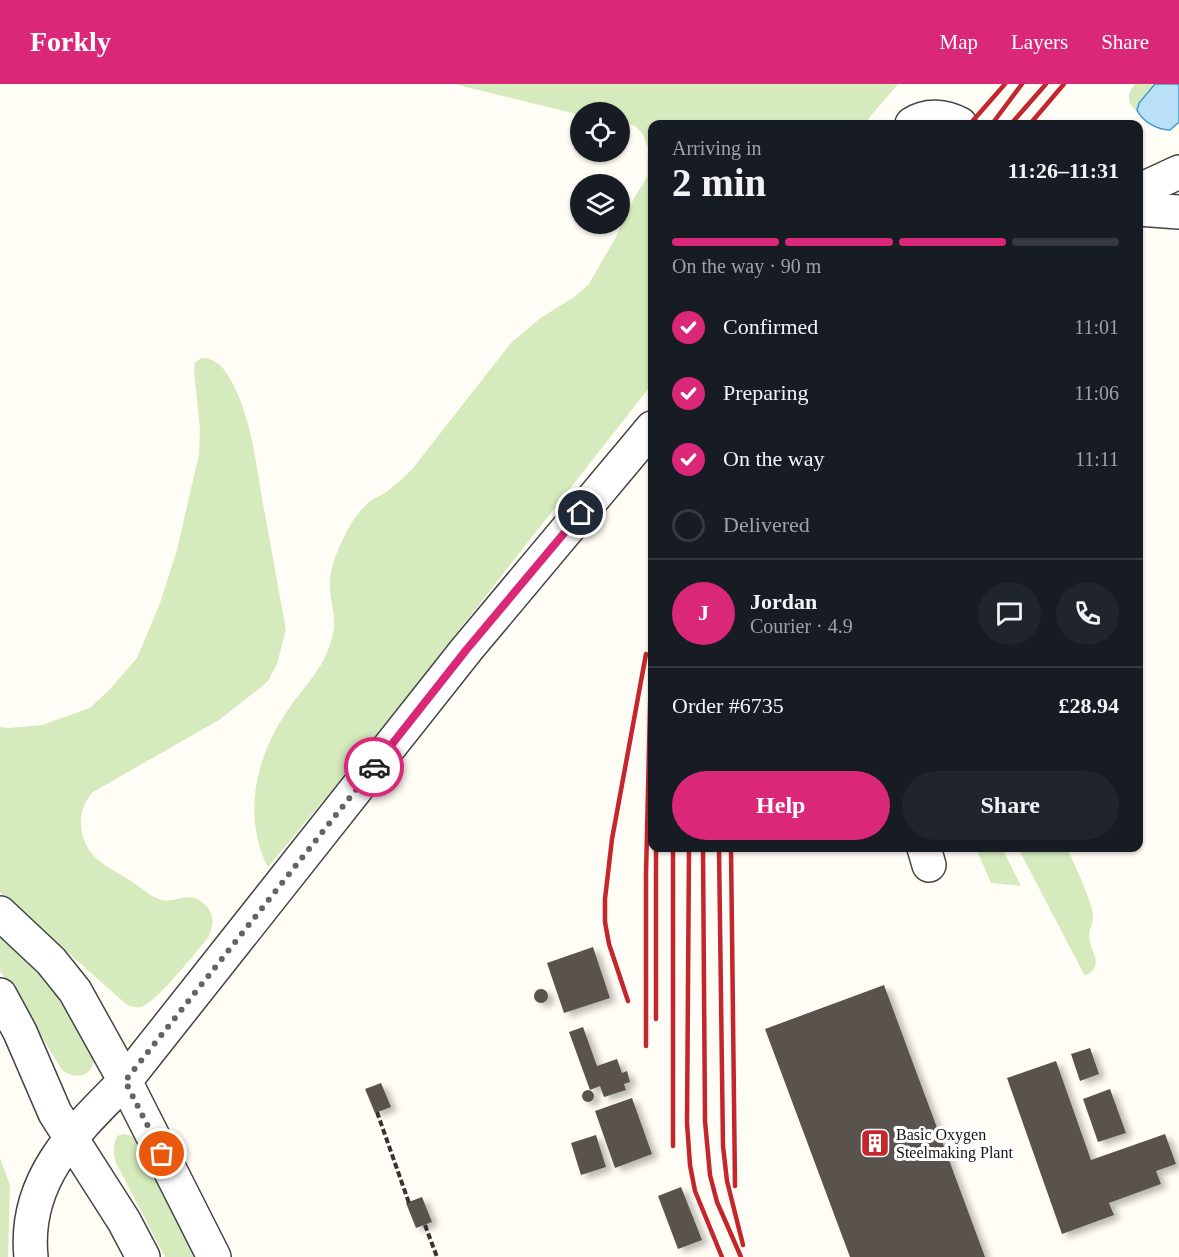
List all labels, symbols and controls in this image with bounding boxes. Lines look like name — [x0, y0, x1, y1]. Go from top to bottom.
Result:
text: Forkly — [30, 26, 111, 57]
text: Map — [940, 30, 978, 54]
text: Layers — [1011, 30, 1068, 54]
text: Share — [1101, 30, 1149, 54]
map controls — [570, 102, 630, 234]
button: locate — [570, 102, 630, 162]
text: Arriving in — [672, 137, 761, 159]
text: 11:26–11:31 — [1008, 158, 1119, 183]
text: 2 min — [672, 161, 766, 204]
button: layers — [570, 174, 630, 234]
text: On the way · 90 m — [672, 255, 821, 277]
icon: check — [672, 311, 705, 344]
text: Confirmed — [723, 314, 818, 339]
text: 11:01 — [1074, 316, 1119, 338]
icon: check — [672, 377, 705, 410]
text: Preparing — [723, 380, 809, 405]
text: 11:06 — [1074, 382, 1119, 404]
icon: check — [672, 443, 705, 476]
text: On the way — [723, 446, 824, 471]
text: 11:11 — [1075, 448, 1119, 470]
pin — [555, 487, 606, 538]
icon: home — [564, 496, 597, 529]
text: Delivered — [723, 512, 810, 537]
button: chat — [978, 582, 1041, 645]
button: phone — [1056, 582, 1119, 645]
text: Jordan — [750, 589, 817, 614]
text: J — [698, 600, 709, 625]
text: Courier · 4.9 — [750, 615, 853, 637]
text: Order #6735 — [672, 693, 784, 718]
text: £28.94 — [1059, 693, 1119, 718]
courier — [344, 737, 404, 797]
icon: car — [358, 751, 391, 784]
button: Help — [672, 771, 890, 840]
button: Share — [902, 771, 1119, 840]
place label: Basic Oxygen Steelmaking Plant — [896, 1126, 1013, 1162]
building icon: Basic Oxygen Steelmaking Plant — [859, 1127, 891, 1159]
pin — [136, 1128, 187, 1179]
icon: bag — [145, 1137, 178, 1170]

